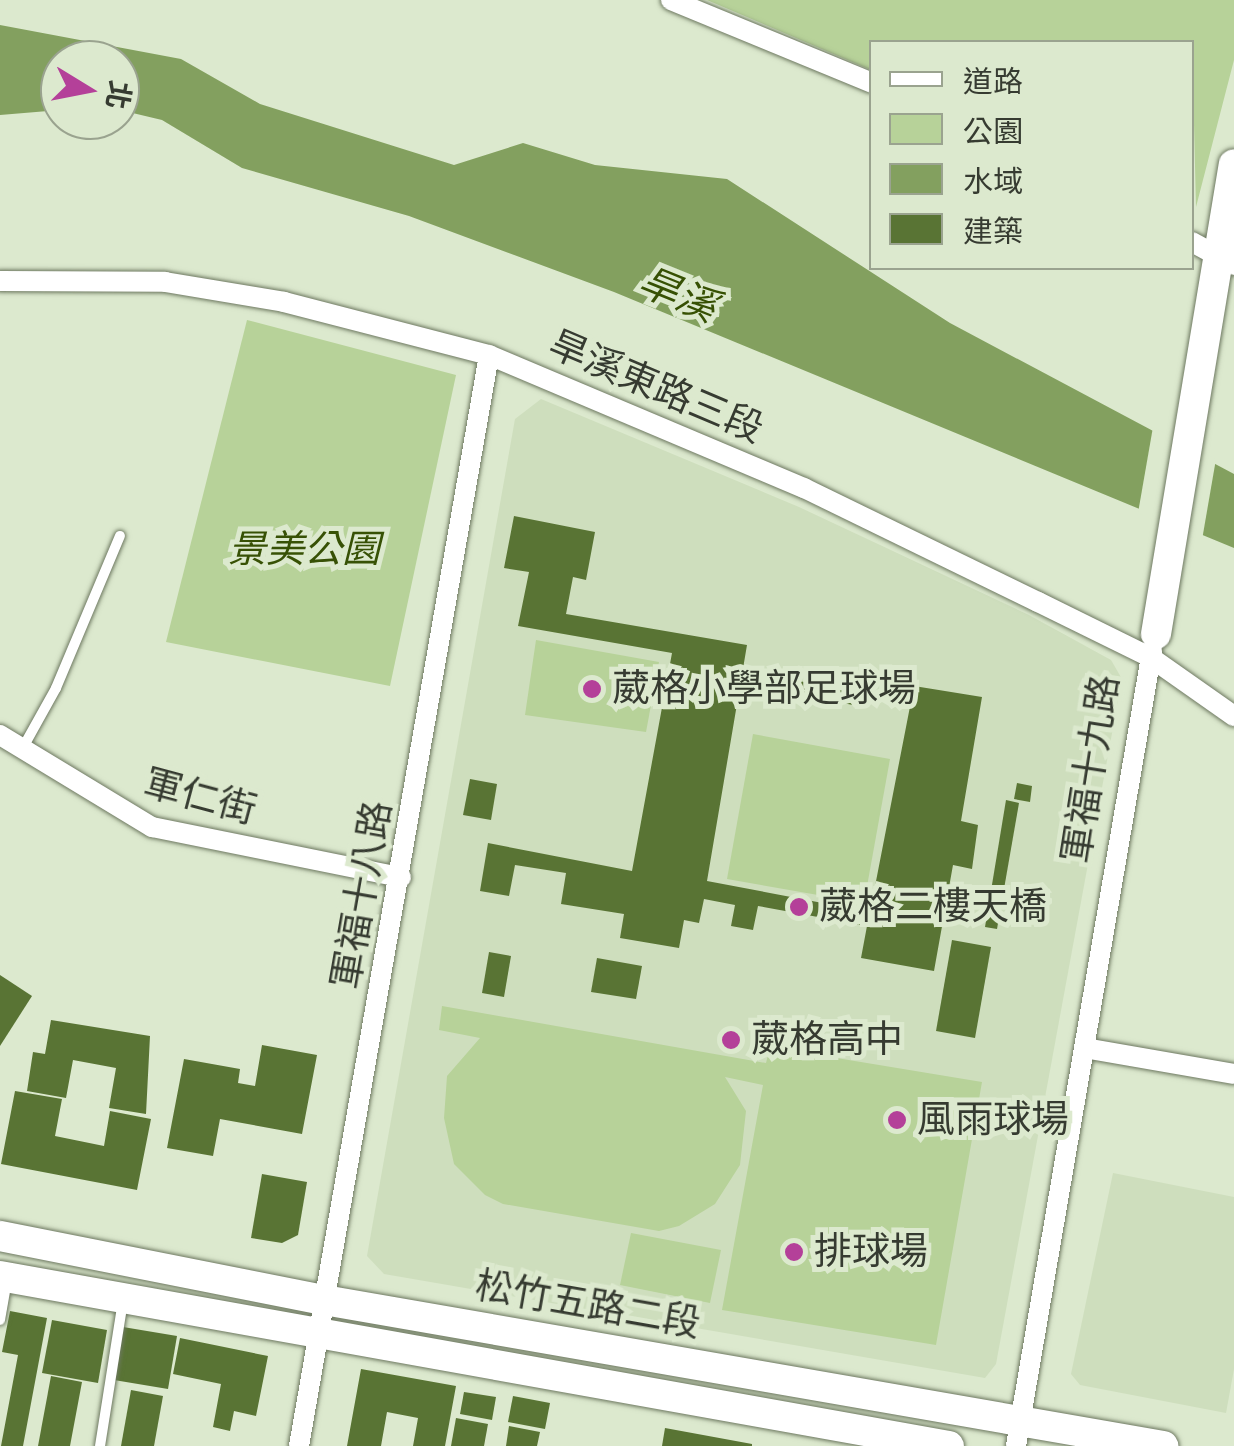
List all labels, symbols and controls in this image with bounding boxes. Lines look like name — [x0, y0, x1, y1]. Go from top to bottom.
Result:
north arrow — [40, 40, 140, 140]
legend — [869, 40, 1194, 270]
text: 道路 — [963, 64, 1023, 100]
text: 北 — [99, 78, 137, 112]
text: 公園 — [963, 114, 1023, 150]
text: 水域 — [963, 164, 1023, 200]
text: 建築 — [963, 214, 1023, 250]
water label: 旱溪 — [632, 257, 724, 331]
street label: 旱溪東路三段 — [542, 321, 770, 453]
park label: 景美公園 — [228, 527, 380, 573]
place label: 葳格小學部足球場 — [612, 666, 916, 712]
street label: 軍福十九路 — [1054, 672, 1128, 866]
marker: 葳格小學部足球場 — [581, 678, 603, 700]
street label: 軍仁街 — [139, 760, 261, 834]
street label: 軍福十八路 — [323, 797, 401, 993]
place label: 葳格二樓天橋 — [819, 884, 1047, 930]
marker: 葳格二樓天橋 — [788, 896, 810, 918]
place label: 葳格高中 — [751, 1017, 903, 1063]
marker: 葳格高中 — [720, 1029, 742, 1051]
place label: 風雨球場 — [917, 1097, 1069, 1143]
marker: 風雨球場 — [886, 1109, 908, 1131]
place label: 排球場 — [814, 1229, 928, 1275]
marker: 排球場 — [783, 1241, 805, 1263]
street label: 松竹五路二段 — [472, 1263, 704, 1347]

